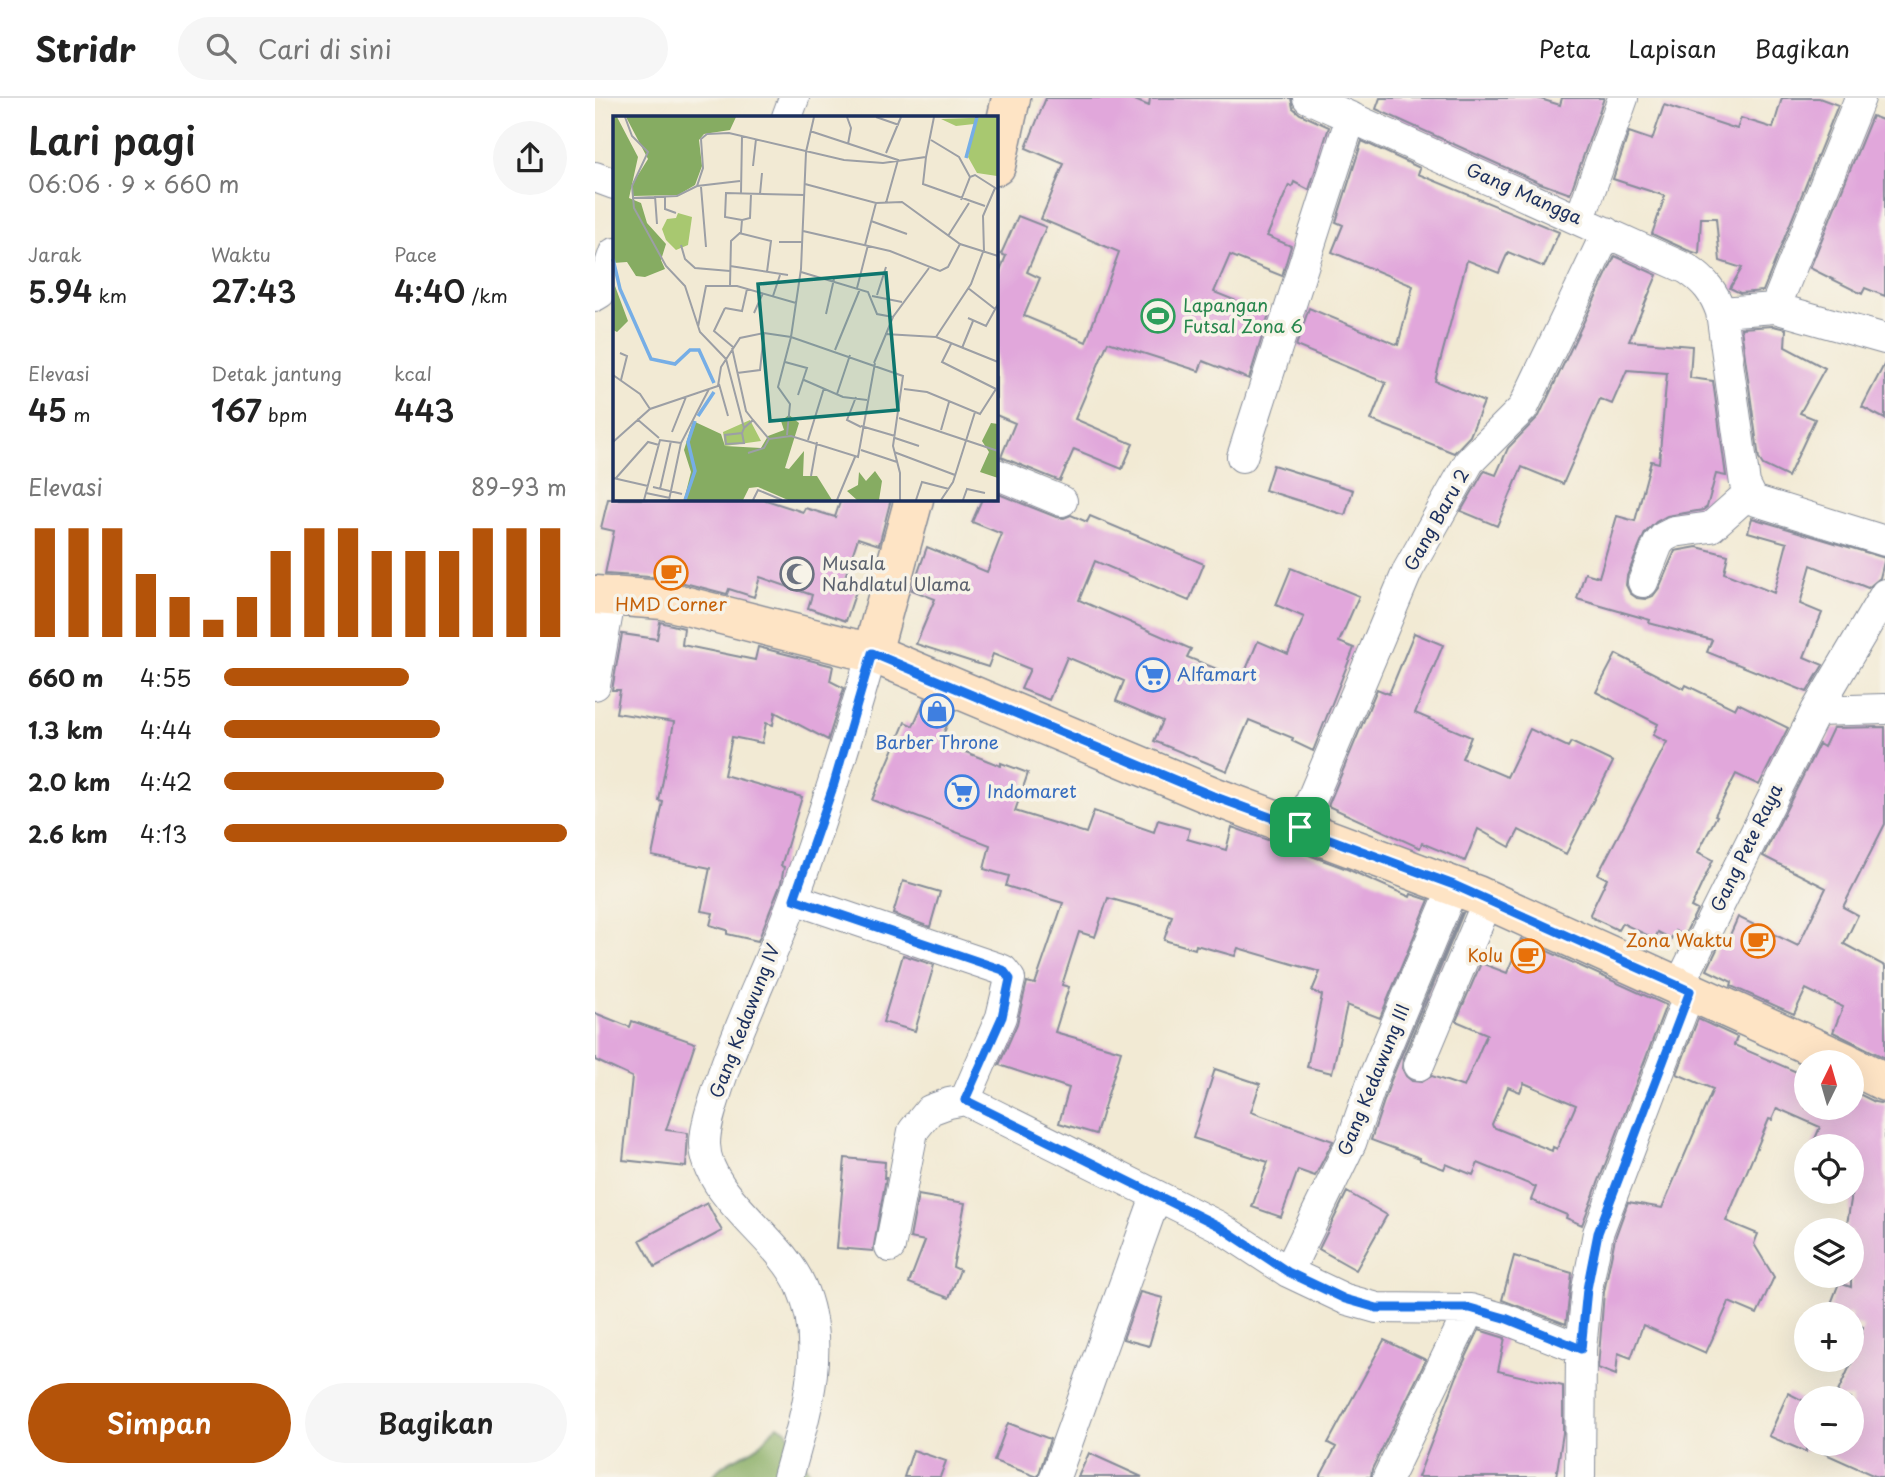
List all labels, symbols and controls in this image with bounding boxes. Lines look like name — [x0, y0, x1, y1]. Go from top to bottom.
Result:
search box — [178, 17, 668, 80]
text: Stridr — [35, 23, 136, 73]
icon: search — [202, 29, 240, 67]
text: Cari di sini — [258, 29, 392, 68]
text: Peta — [1539, 30, 1590, 66]
text: Lapisan — [1628, 30, 1717, 66]
text: Bagikan — [1755, 30, 1850, 66]
text: Lari pagi — [28, 111, 196, 168]
inset map — [613, 116, 997, 500]
button: share — [493, 121, 567, 195]
street label: Gang Mangga — [1462, 155, 1588, 231]
text: 06:06 · 9 × 660 m — [28, 166, 240, 201]
text: Jarak — [28, 240, 82, 268]
text: Waktu — [211, 240, 271, 268]
text: Pace — [394, 240, 437, 268]
text: 5.94 — [28, 268, 92, 313]
text: 27:43 — [211, 268, 296, 313]
text: 4:40 — [394, 268, 465, 313]
text: km — [92, 281, 127, 309]
text: /km — [465, 281, 508, 309]
place label: Lapangan Futsal Zona 6 — [1183, 291, 1303, 339]
sports icon: Lapangan Futsal Zona 6 — [1139, 297, 1177, 335]
text: Elevasi — [28, 359, 90, 387]
text: Detak jantung — [211, 359, 342, 387]
text: kcal — [394, 359, 432, 387]
text: 45 — [28, 387, 67, 432]
text: 167 — [211, 387, 262, 432]
text: 443 — [394, 387, 454, 432]
text: m — [67, 400, 91, 428]
text: bpm — [262, 400, 308, 428]
street label: Gang Baru 2 — [1396, 463, 1475, 575]
text: Elevasi — [28, 469, 103, 504]
text: 89–93 m — [471, 469, 567, 504]
place label: Musala Nahdlatul Ulama — [822, 549, 971, 597]
cafe icon: HMD Corner — [652, 554, 690, 592]
mosque icon: Musala Nahdlatul Ulama — [778, 555, 816, 593]
place label: HMD Corner — [615, 590, 727, 617]
supermarket icon: Alfamart — [1134, 656, 1172, 694]
text: 660 m — [28, 660, 104, 695]
text: 4:55 — [140, 660, 191, 695]
place label: Alfamart — [1177, 660, 1257, 687]
shop icon: Barber Throne — [918, 692, 956, 730]
text: 1.3 km — [28, 712, 103, 747]
text: 4:44 — [140, 712, 192, 747]
place label: Barber Throne — [875, 728, 999, 755]
text: 2.0 km — [28, 764, 110, 799]
text: 4:42 — [140, 764, 192, 799]
supermarket icon: Indomaret — [943, 773, 981, 811]
place label: Indomaret — [987, 777, 1077, 804]
street label: Gang Pete Raya — [1703, 778, 1789, 916]
pin — [1270, 797, 1330, 857]
icon: arrive — [1281, 808, 1319, 846]
text: 2.6 km — [28, 816, 108, 851]
text: 4:13 — [140, 816, 187, 851]
cafe icon: Zona Waktu — [1739, 922, 1777, 960]
place label: Zona Waktu — [1626, 926, 1733, 953]
cafe icon: Kolu — [1509, 937, 1547, 975]
street label: Gang Kedawung IV — [702, 939, 785, 1102]
place label: Kolu — [1467, 941, 1503, 968]
street label: Gang Kedawung III — [1330, 1000, 1415, 1159]
north arrow — [1794, 1050, 1864, 1120]
map controls — [1794, 1050, 1864, 1456]
button: locate — [1794, 1134, 1864, 1204]
button: layers — [1794, 1218, 1864, 1288]
button: + — [1794, 1302, 1864, 1372]
button: Simpan — [28, 1383, 291, 1463]
button: Bagikan — [305, 1383, 567, 1463]
button: − — [1794, 1386, 1864, 1456]

